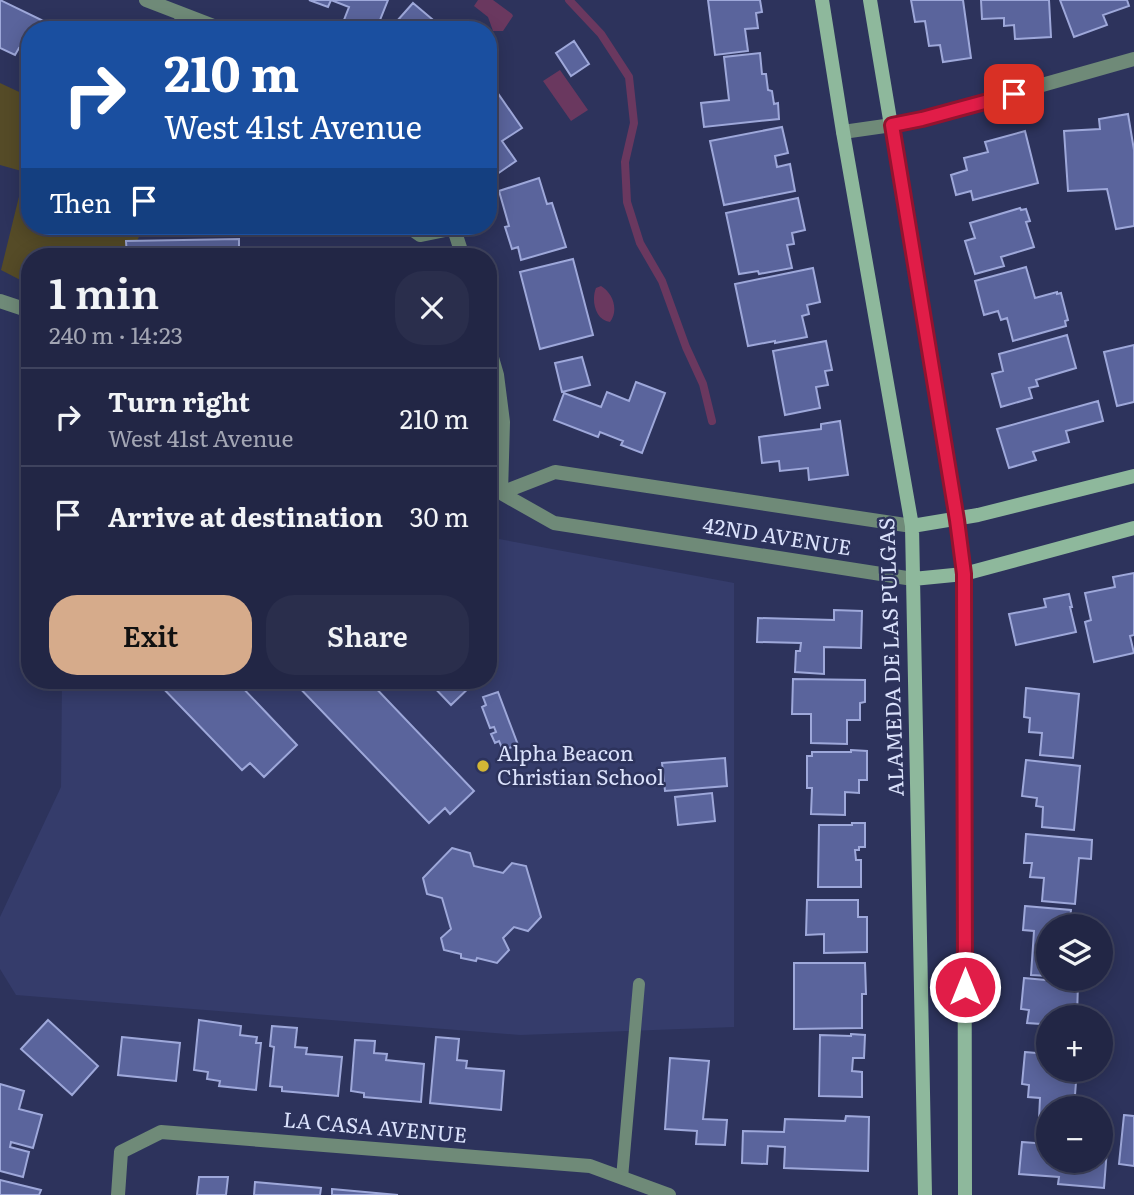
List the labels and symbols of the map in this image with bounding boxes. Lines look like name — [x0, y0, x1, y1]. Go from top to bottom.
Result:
pin — [984, 64, 1044, 124]
street label: 42ND AVENUE — [701, 507, 854, 562]
street label: ALAMEDA DE LAS PULGAS — [869, 517, 910, 797]
place label: Alpha Beacon Christian School — [497, 736, 664, 791]
marker: Alpha Beacon Christian School — [475, 758, 491, 774]
position arrow — [928, 950, 1002, 1024]
street label: LA CASA AVENUE — [282, 1102, 468, 1149]

